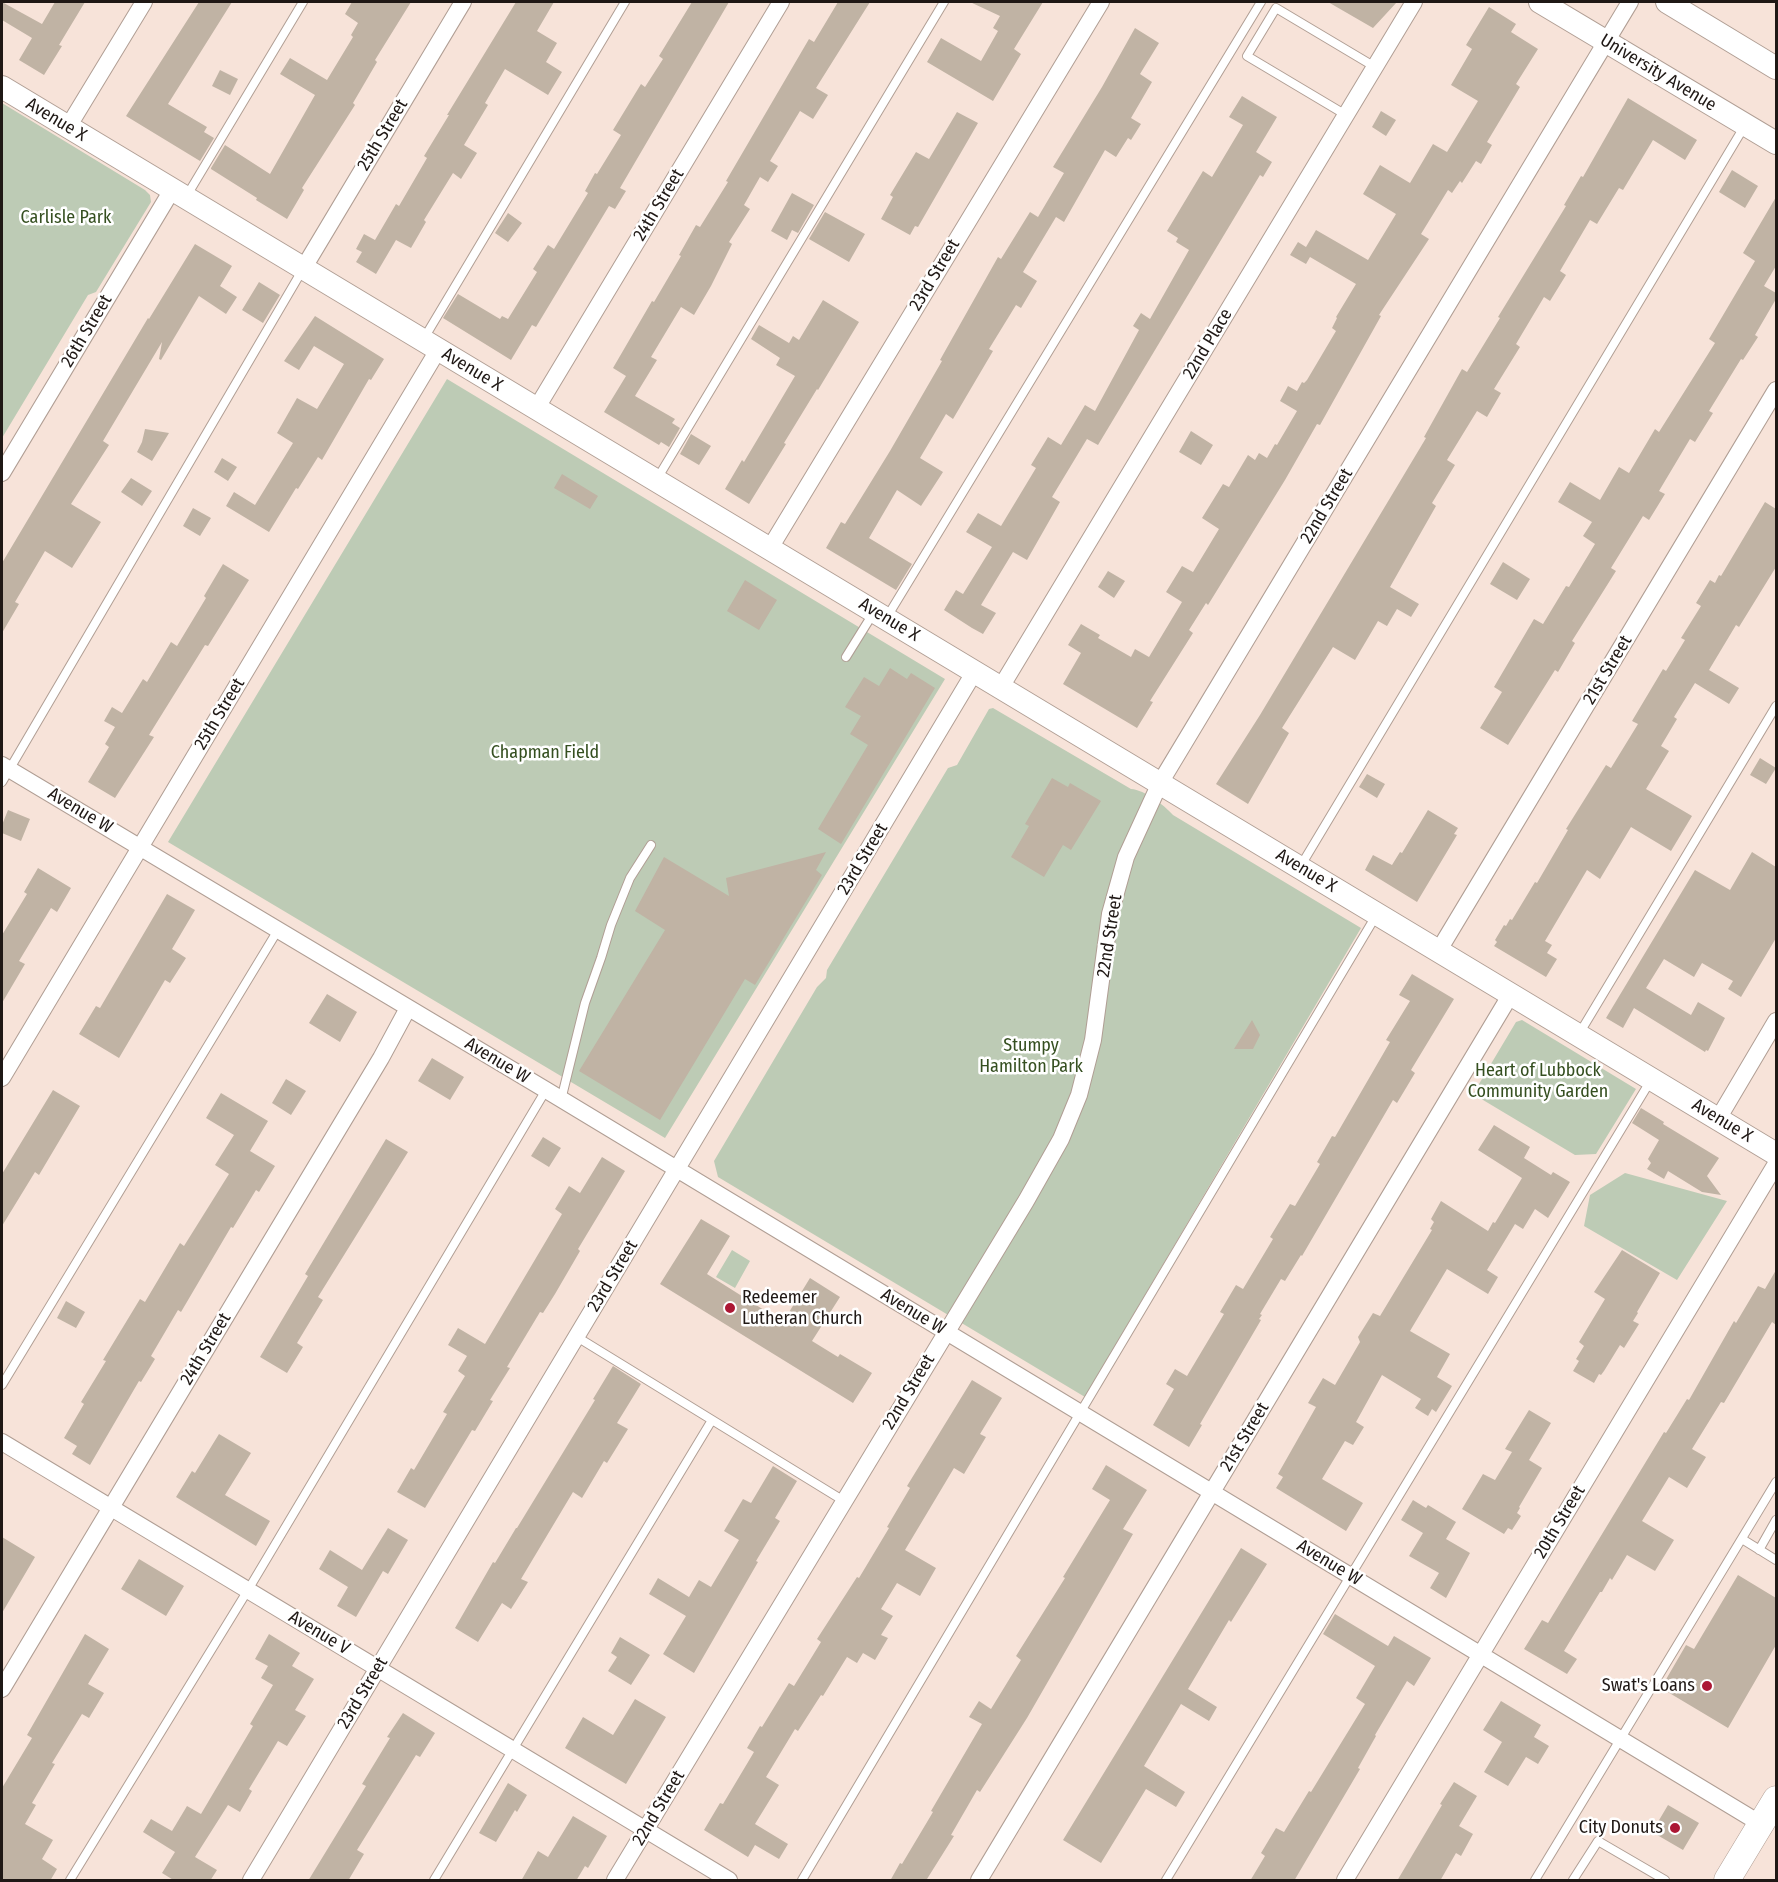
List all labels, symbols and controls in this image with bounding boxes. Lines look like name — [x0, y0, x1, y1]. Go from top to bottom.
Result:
street label: University Avenue — [1596, 30, 1720, 116]
street label: Avenue X — [22, 93, 90, 147]
street label: 25th Street — [353, 95, 413, 175]
street label: 24th Street — [629, 165, 689, 245]
park label: Carlisle Park — [21, 207, 111, 229]
street label: 23rd Street — [905, 235, 965, 315]
street label: 26th Street — [57, 291, 117, 371]
street label: 22nd Place — [1179, 305, 1237, 383]
street label: Avenue X — [438, 343, 506, 397]
street label: 22nd Street — [1296, 465, 1358, 547]
street label: Avenue X — [855, 593, 923, 647]
street label: 21st Street — [1579, 632, 1637, 708]
street label: 25th Street — [190, 674, 250, 754]
park label: Chapman Field — [491, 742, 599, 764]
street label: Avenue W — [44, 783, 116, 839]
street label: 23rd Street — [833, 819, 893, 899]
street label: Avenue X — [1272, 844, 1340, 898]
street label: 22nd Street — [1093, 893, 1127, 979]
street label: Avenue W — [461, 1033, 533, 1089]
park label: Stumpy Hamilton Park — [979, 1035, 1083, 1078]
park label: Heart of Lubbock Community Garden — [1468, 1060, 1608, 1102]
street label: Avenue X — [1688, 1094, 1756, 1148]
street label: 23rd Street — [583, 1236, 643, 1316]
street label: Avenue W — [877, 1284, 949, 1340]
place label: Redeemer Lutheran Church — [742, 1287, 862, 1330]
marker: Redeemer Lutheran Church — [723, 1301, 737, 1315]
street label: 24th Street — [176, 1309, 236, 1389]
street label: 22nd Street — [878, 1351, 940, 1433]
street label: 21st Street — [1216, 1399, 1274, 1475]
street label: 20th Street — [1530, 1482, 1590, 1562]
street label: Avenue W — [1293, 1535, 1365, 1591]
street label: Avenue V — [285, 1606, 353, 1660]
street label: 23rd Street — [333, 1653, 393, 1733]
place label: Swat's Loans — [1602, 1675, 1695, 1697]
marker: Swat's Loans — [1700, 1679, 1714, 1693]
street label: 22nd Street — [628, 1767, 690, 1849]
place label: City Donuts — [1579, 1817, 1663, 1839]
marker: City Donuts — [1668, 1821, 1682, 1835]

